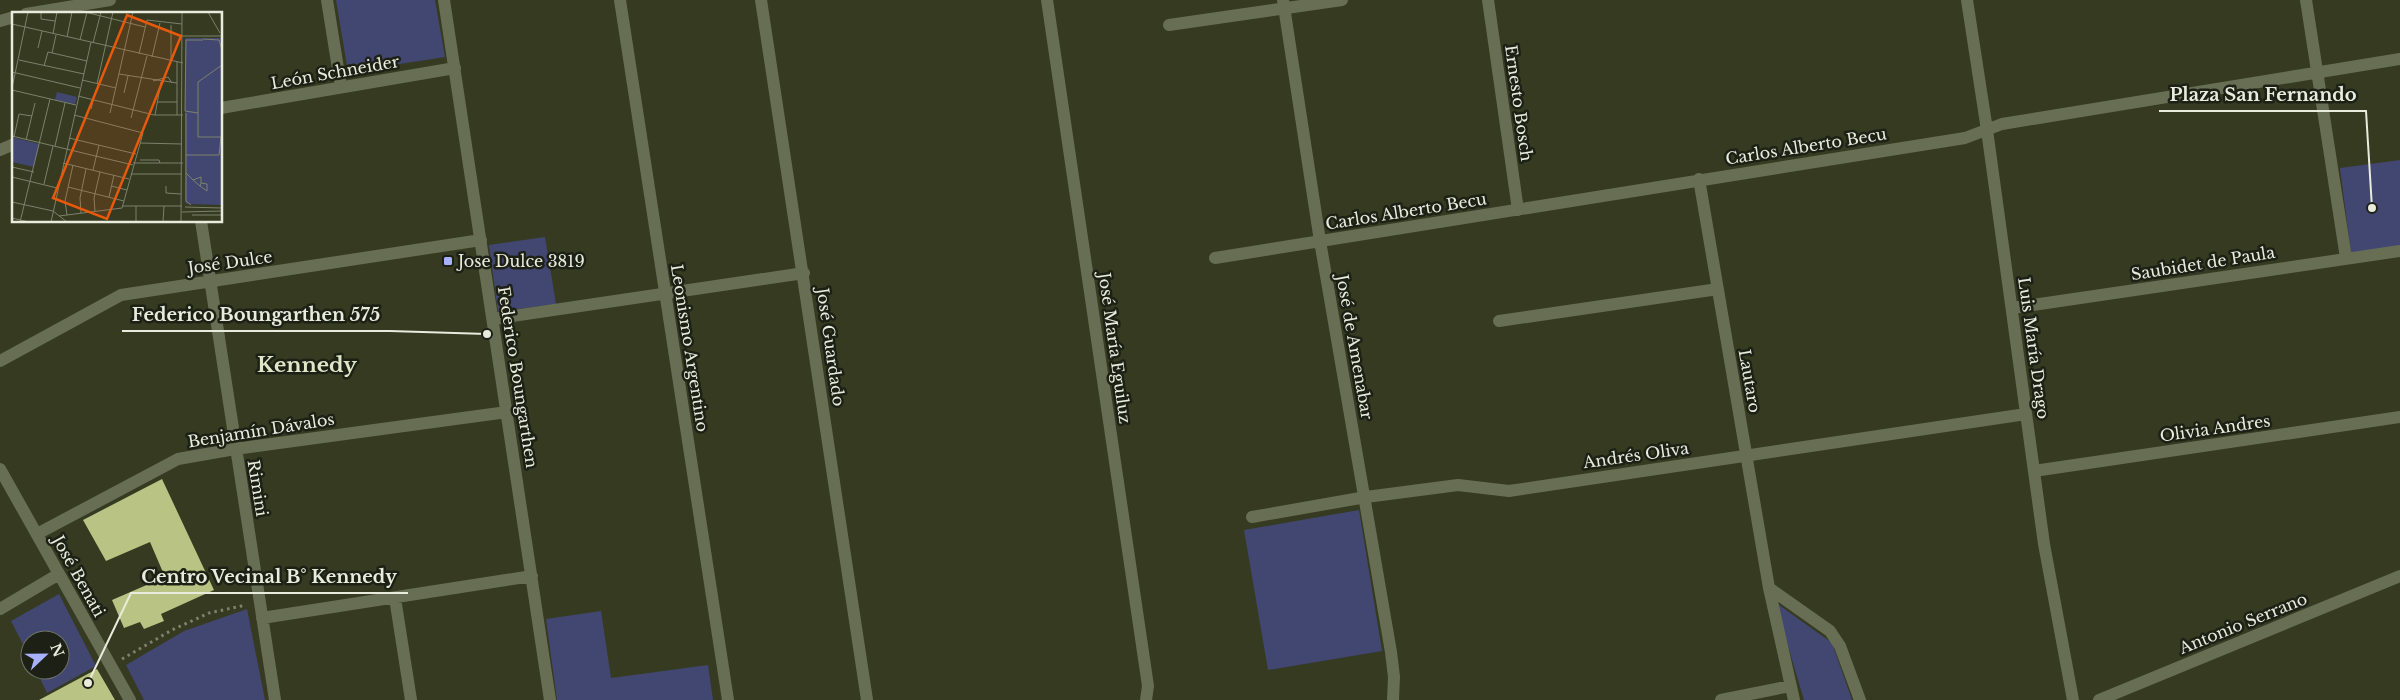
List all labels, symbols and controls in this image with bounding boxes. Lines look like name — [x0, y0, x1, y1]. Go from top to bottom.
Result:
inset map — [12, 12, 222, 222]
street label: Ernesto Bosch — [1501, 43, 1537, 163]
street label: León Schneider — [269, 51, 401, 93]
callout: Plaza San Fernando — [2159, 78, 2366, 111]
text: Plaza San Fernando — [2169, 84, 2357, 106]
street label: Carlos Alberto Becu — [1724, 123, 1888, 169]
street label: Carlos Alberto Becu — [1324, 188, 1488, 234]
street label: Saubidet de Paula — [2130, 242, 2277, 284]
street label: José Dulce — [184, 246, 274, 278]
place label: Jose Dulce 3819 — [456, 251, 585, 271]
marker: Jose Dulce 3819 — [442, 255, 454, 267]
street label: Leonismo Argentino — [667, 263, 713, 433]
street label: José María Eguiluz — [1094, 269, 1136, 425]
street label: José de Amenabar — [1332, 271, 1378, 421]
street label: Luis María Drago — [2014, 276, 2054, 420]
street label: Federico Boungarthen — [494, 285, 542, 469]
street label: José Guardado — [813, 285, 849, 407]
callout: Federico Boungarthen 575 — [122, 298, 390, 331]
text: Federico Boungarthen 575 — [132, 304, 380, 326]
street label: Lautaro — [1735, 348, 1765, 414]
district label: Kennedy — [257, 352, 357, 378]
street label: Benjamín Dávalos — [186, 409, 336, 451]
street label: Olivia Andres — [2158, 410, 2272, 446]
street label: Andrés Oliva — [1581, 438, 1690, 472]
street label: Rimini — [244, 458, 272, 518]
street label: José Benati — [47, 530, 110, 621]
callout: Centro Vecinal B° Kennedy — [131, 560, 408, 593]
text: Centro Vecinal B° Kennedy — [141, 566, 397, 588]
street label: Antonio Serrano — [2175, 588, 2310, 658]
north arrow — [20, 630, 70, 680]
text: N — [46, 641, 68, 660]

